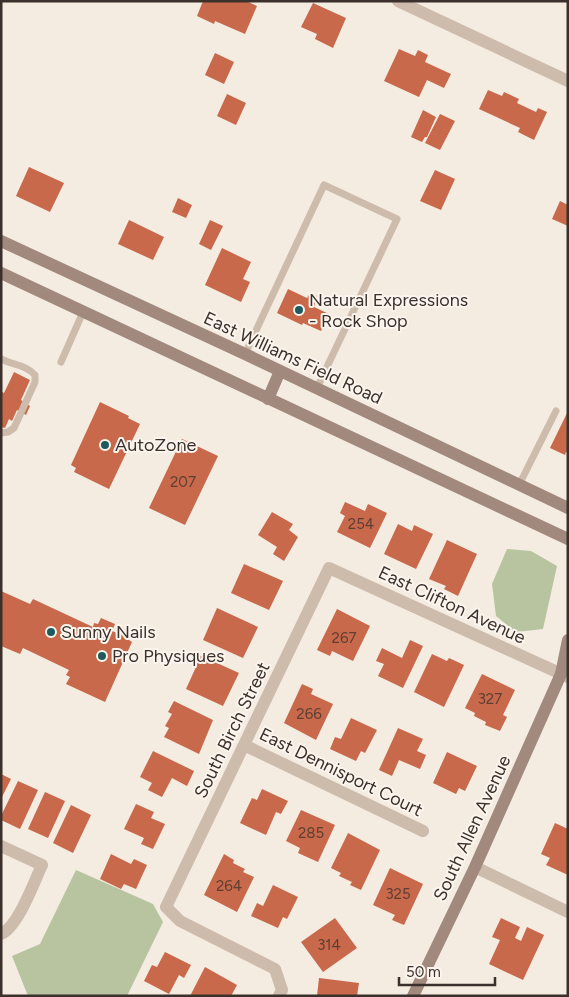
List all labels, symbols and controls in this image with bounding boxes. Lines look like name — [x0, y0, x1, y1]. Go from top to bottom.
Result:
place label: Natural Expressions - Rock Shop — [309, 289, 468, 332]
marker: Natural Expressions - Rock Shop — [293, 304, 305, 316]
street label: East Williams Field Road — [200, 307, 386, 409]
place label: AutoZone — [115, 434, 196, 456]
marker: AutoZone — [99, 439, 111, 451]
house number: 207 — [170, 473, 196, 491]
house number: 254 — [348, 515, 374, 533]
street label: East Clifton Avenue — [375, 561, 529, 649]
place label: Sunny Nails — [61, 621, 156, 643]
marker: Sunny Nails — [45, 626, 57, 638]
house number: 267 — [332, 629, 356, 647]
place label: Pro Physiques — [112, 645, 224, 667]
marker: Pro Physiques — [96, 650, 108, 662]
street label: South Birch Street — [190, 658, 275, 802]
house number: 327 — [478, 690, 502, 708]
house number: 266 — [296, 705, 322, 723]
street label: East Dennisport Court — [256, 723, 426, 821]
street label: South Allen Avenue — [429, 752, 515, 904]
house number: 285 — [298, 824, 324, 842]
house number: 264 — [216, 877, 242, 895]
house number: 325 — [385, 885, 411, 903]
house number: 314 — [317, 936, 341, 954]
scale bar — [399, 954, 495, 986]
text: 50 m — [406, 963, 441, 981]

